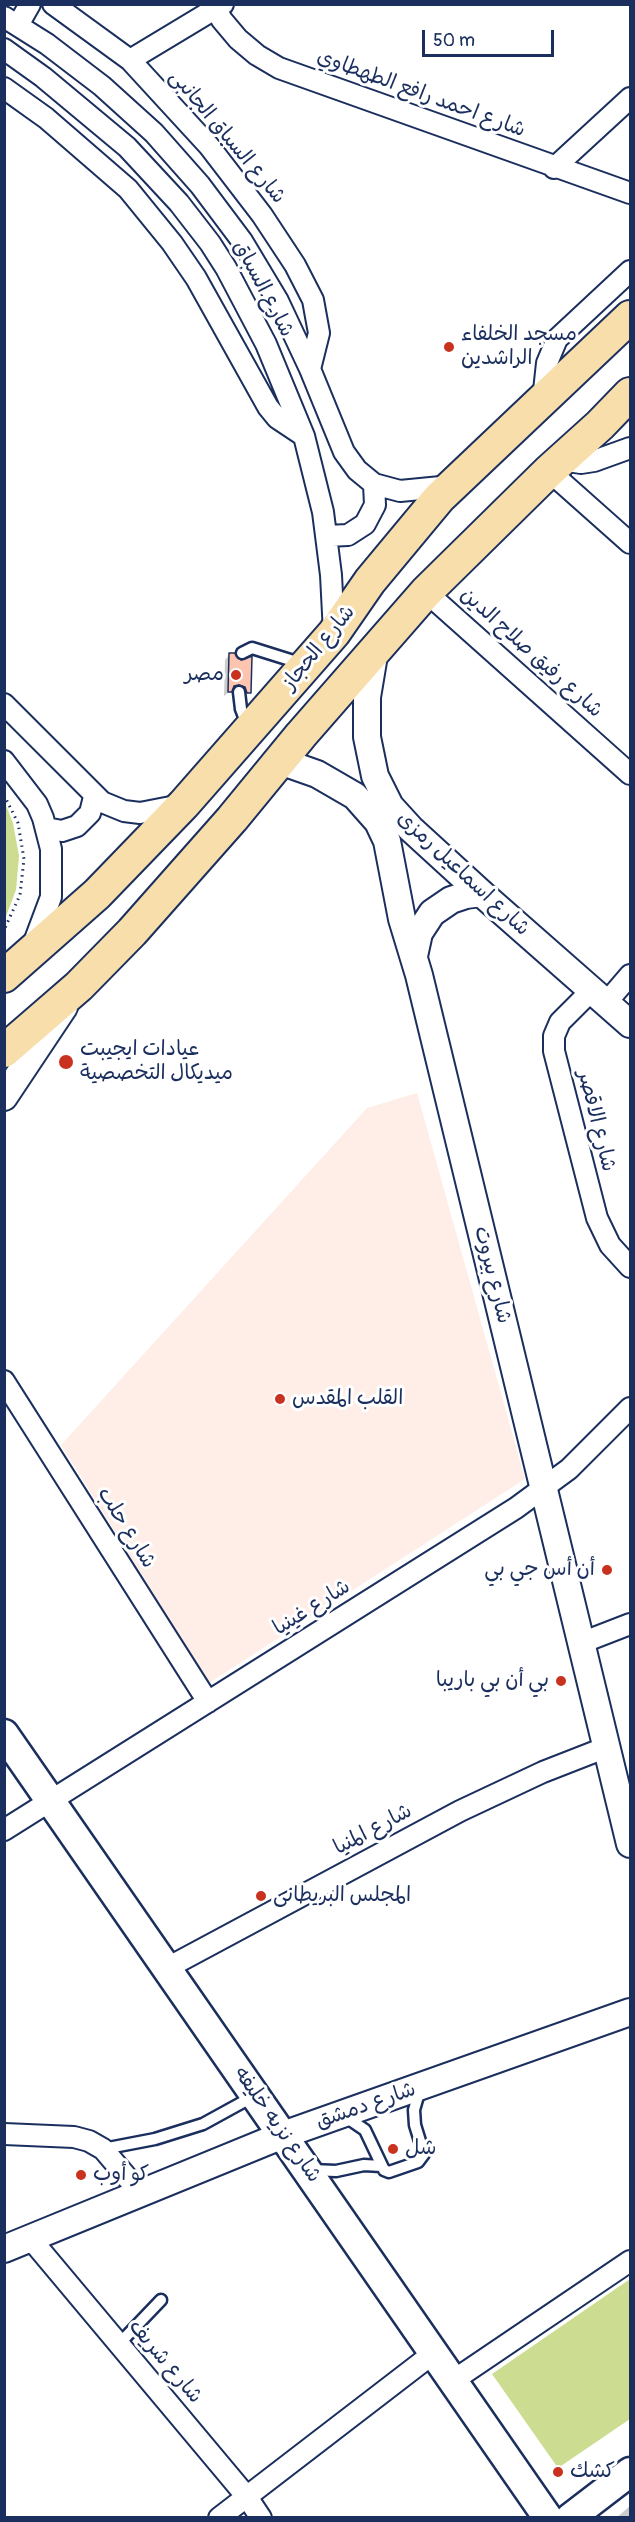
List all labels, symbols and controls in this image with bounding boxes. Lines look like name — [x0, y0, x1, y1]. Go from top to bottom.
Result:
scale bar — [425, 18, 557, 56]
text: 50 m — [433, 29, 475, 52]
street label: شارع احمد رافع الطهطاوي — [313, 45, 529, 143]
street label: شارع السباق الجانبى — [163, 65, 291, 209]
street label: شارع السباق — [227, 236, 299, 342]
place label: مسجد الخلفاء الراشدين — [461, 322, 577, 372]
marker: مسجد الخلفاء الراشدين — [442, 340, 456, 354]
street label: شارع رفيق صلاح الدين — [455, 582, 607, 724]
street label: شارع الحجاز — [277, 600, 361, 696]
place label: مصر — [185, 662, 224, 688]
marker: مصر — [229, 668, 243, 682]
street label: شارع اسماعيل رمزى — [392, 806, 534, 942]
place label: عيادات ايجيبت ميديكال التخصصية — [80, 1037, 233, 1087]
marker: عيادات ايجيبت ميديكال التخصصية — [57, 1053, 75, 1071]
street label: شارع الاقصر — [571, 1068, 621, 1174]
street label: شارع بيروت — [468, 1224, 516, 1326]
place label: القلب المقدس — [292, 1386, 403, 1412]
marker: القلب المقدس — [273, 1392, 287, 1406]
street label: شارع حلب — [91, 1483, 161, 1573]
place label: أن أس جي بي — [484, 1557, 595, 1583]
marker: أن أس جي بي — [600, 1563, 614, 1577]
street label: شارع غينيا — [269, 1575, 355, 1641]
place label: بي أن بي باريبا — [436, 1668, 549, 1694]
marker: بي أن بي باريبا — [554, 1674, 568, 1688]
street label: شارع المنيا — [330, 1799, 416, 1861]
place label: المجلس البريطانى — [273, 1883, 411, 1909]
marker: المجلس البريطانى — [254, 1889, 268, 1903]
street label: شارع نزيه خليفه — [228, 2062, 326, 2188]
street label: شارع دمشق — [313, 2077, 419, 2135]
place label: شل — [405, 2136, 436, 2162]
marker: شل — [386, 2142, 400, 2156]
place label: كو أوب — [93, 2162, 149, 2188]
marker: كو أوب — [74, 2168, 88, 2182]
street label: شارع شريف — [123, 2315, 207, 2409]
place label: كشك — [570, 2459, 615, 2485]
marker: كشك — [551, 2465, 565, 2479]

